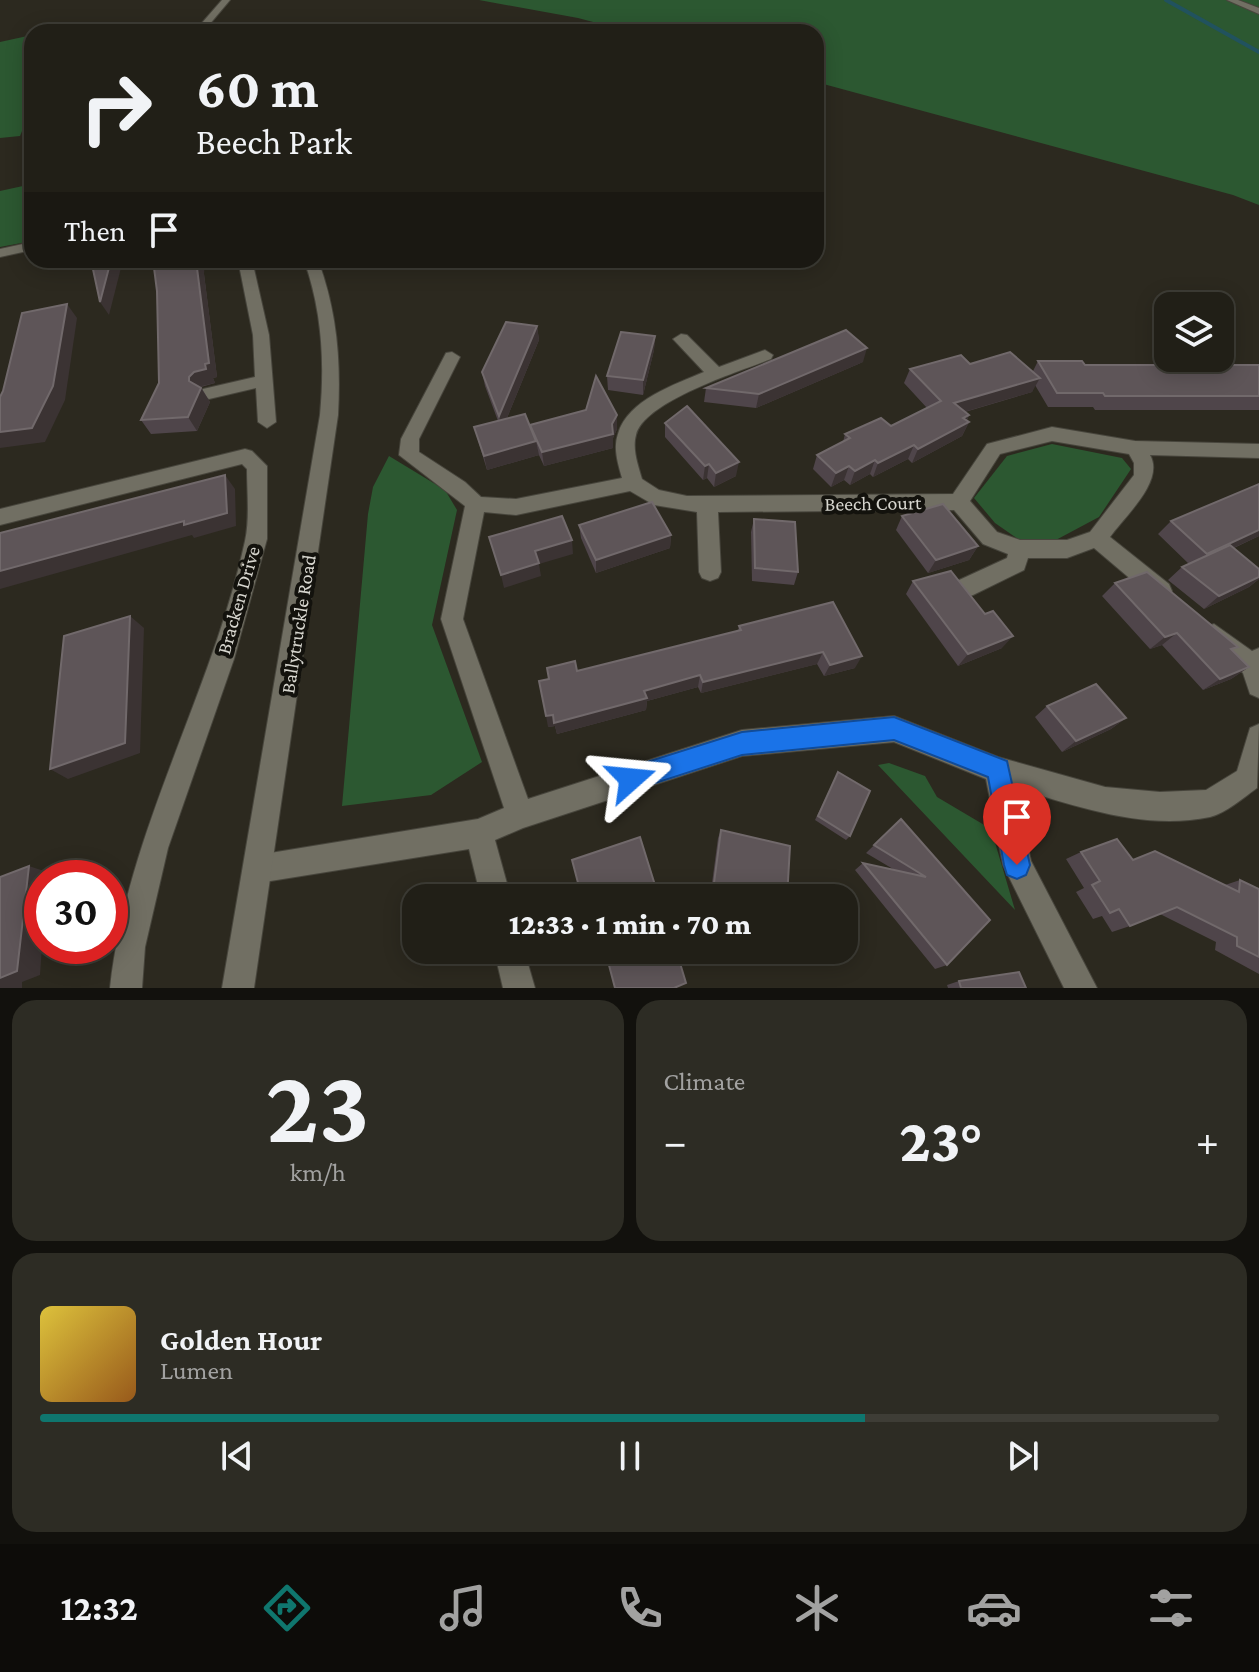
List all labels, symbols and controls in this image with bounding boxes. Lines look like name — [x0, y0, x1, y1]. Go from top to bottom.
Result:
icon: right — [64, 56, 168, 160]
text: 60 m — [196, 57, 319, 119]
text: Beech Park — [196, 122, 352, 162]
icon: arrive — [142, 208, 186, 252]
text: Then — [64, 214, 126, 247]
map controls — [1154, 292, 1234, 372]
button: layers — [1154, 292, 1234, 372]
street label: Beech Court — [824, 491, 922, 515]
street label: Bracken Drive — [212, 543, 264, 657]
street label: Ballytruckle Road — [276, 552, 321, 695]
position arrow — [589, 737, 673, 821]
pin — [983, 783, 1051, 865]
icon: arrive — [995, 795, 1039, 839]
speed limit sign: 30 — [24, 860, 128, 964]
text: 12:33 · 1 min · 70 m — [509, 907, 751, 940]
text: 23 — [266, 1048, 370, 1163]
text: Climate — [664, 1067, 745, 1096]
text: 23° — [899, 1107, 983, 1174]
text: − — [664, 1117, 687, 1165]
text: + — [1196, 1117, 1219, 1165]
text: km/h — [290, 1158, 346, 1187]
text: Golden Hour — [160, 1323, 322, 1356]
text: Lumen — [160, 1356, 233, 1385]
icon: previous — [215, 1434, 259, 1478]
icon: pause — [608, 1434, 652, 1478]
icon: next — [1001, 1434, 1045, 1478]
icon: directions — [259, 1580, 315, 1636]
icon: music — [435, 1580, 491, 1636]
icon: phone — [612, 1580, 668, 1636]
icon: climate — [789, 1580, 845, 1636]
icon: car — [966, 1580, 1022, 1636]
icon: filters — [1143, 1580, 1199, 1636]
text: 12:32 — [60, 1588, 138, 1628]

